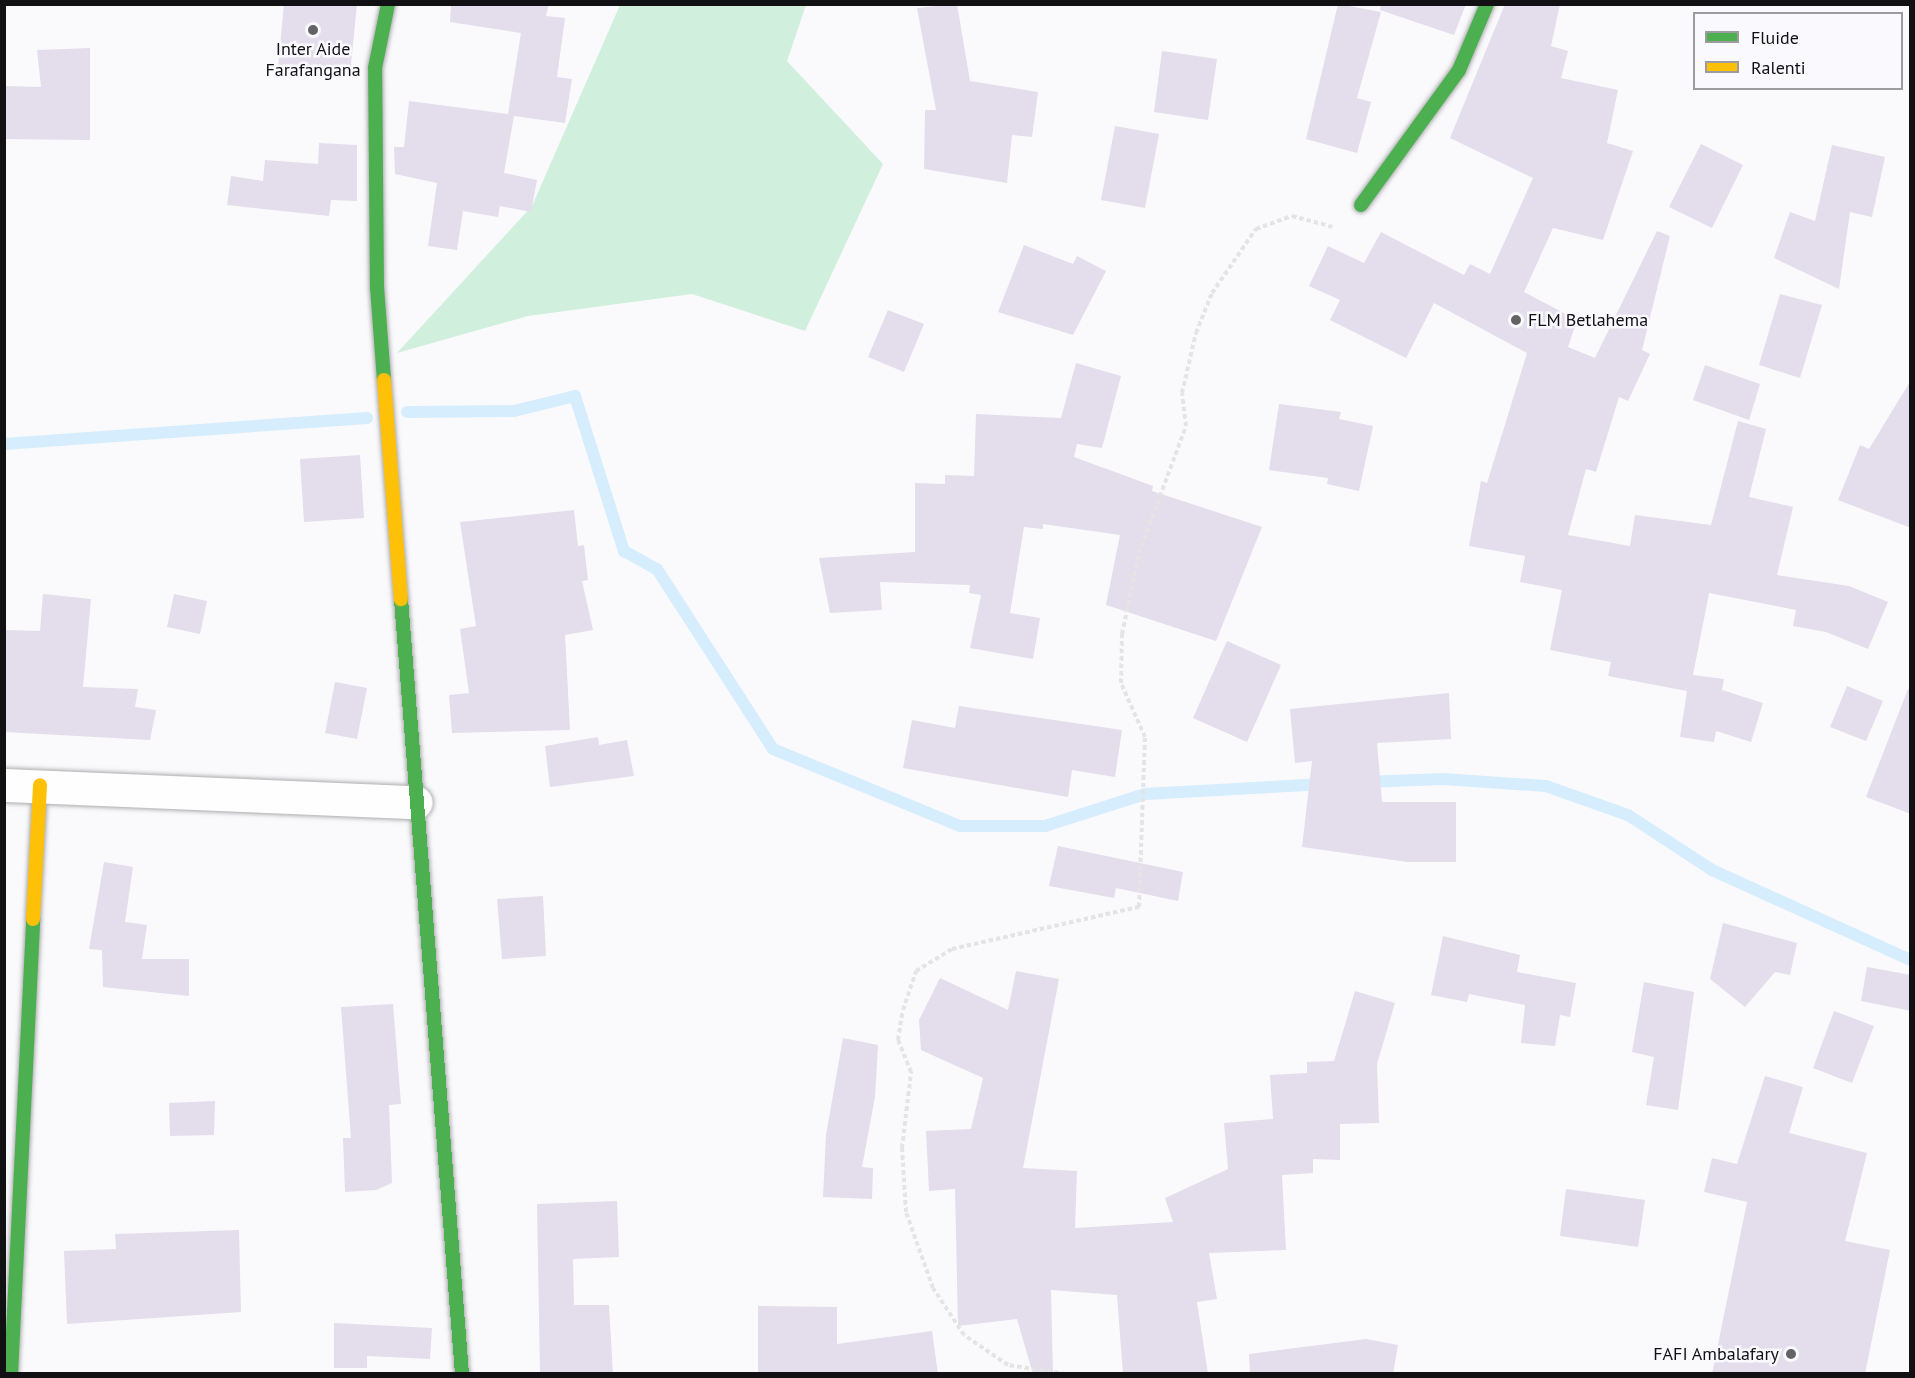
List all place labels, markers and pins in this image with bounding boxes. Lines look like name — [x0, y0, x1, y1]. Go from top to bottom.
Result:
marker: Inter Aide Farafangana — [306, 23, 320, 37]
place label: Inter Aide Farafangana — [265, 39, 361, 82]
place label: FLM Betlahema — [1528, 309, 1648, 331]
marker: FLM Betlahema — [1509, 313, 1523, 327]
place label: FAFI Ambalafary — [1653, 1343, 1779, 1365]
marker: FAFI Ambalafary — [1784, 1347, 1798, 1361]

